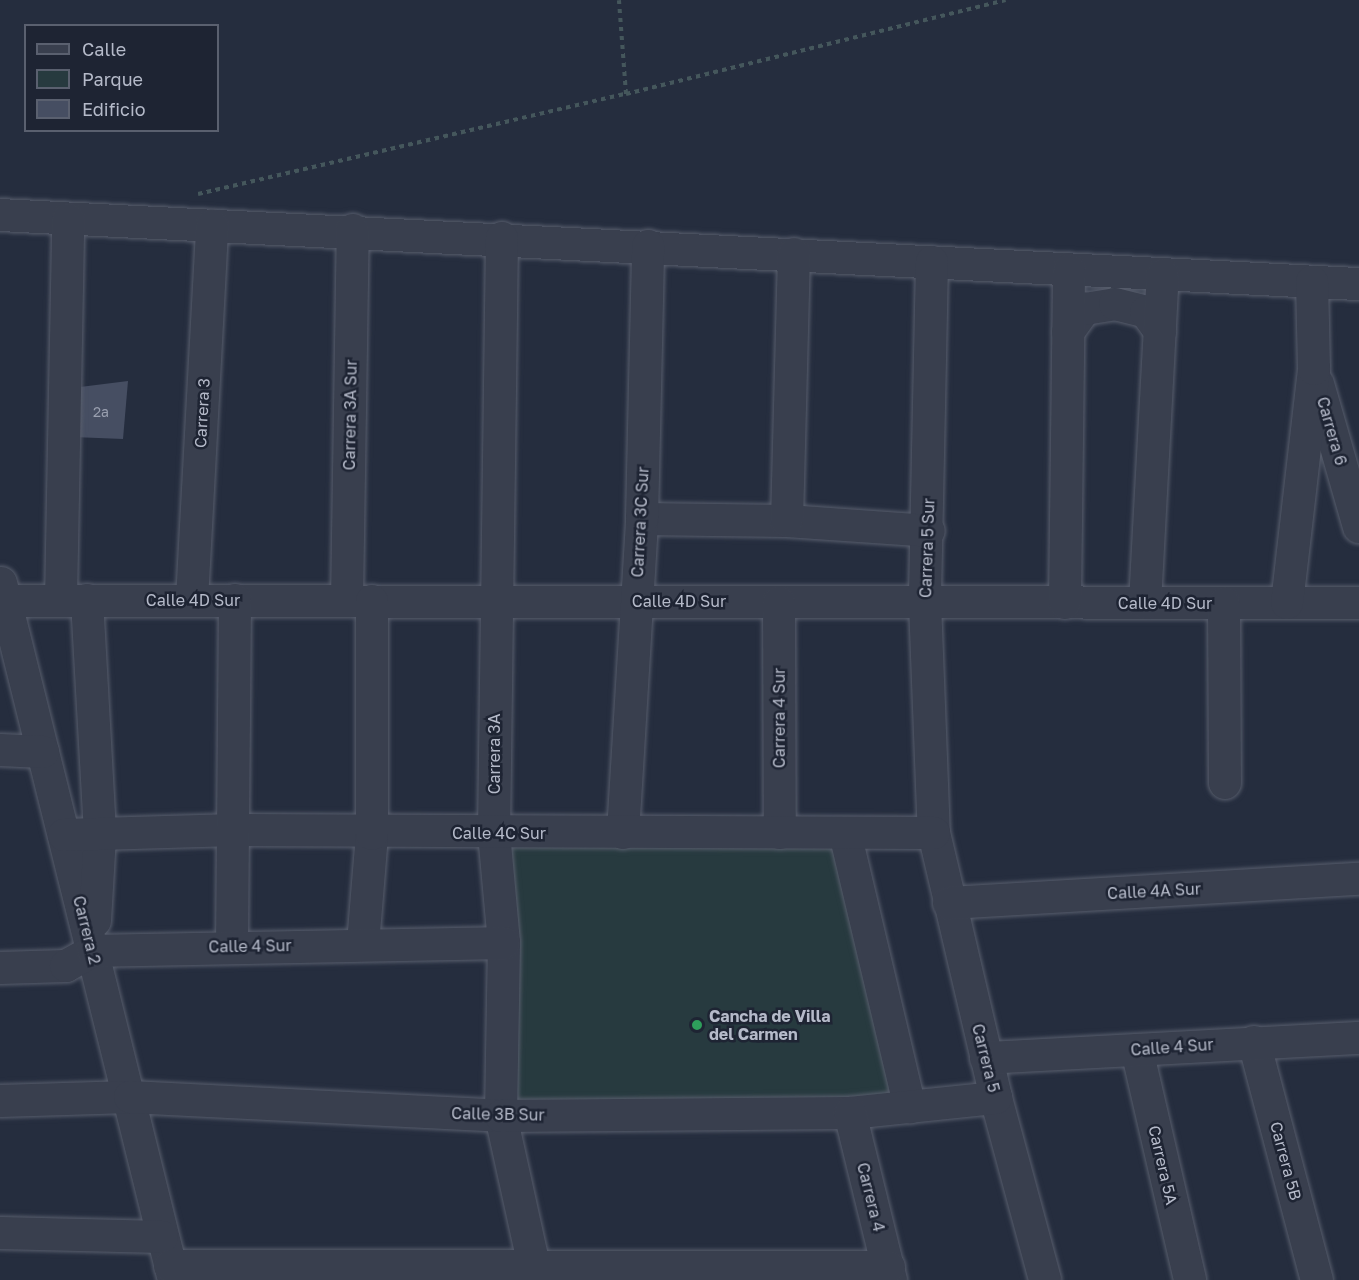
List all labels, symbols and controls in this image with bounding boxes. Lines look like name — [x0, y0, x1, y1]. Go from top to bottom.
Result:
legend — [24, 24, 219, 132]
text: Calle — [82, 38, 126, 60]
text: Parque — [82, 68, 143, 90]
text: Edificio — [82, 98, 146, 120]
street label: Carrera 3A Sur — [339, 359, 361, 471]
street label: Carrera 3 — [191, 378, 213, 448]
street label: Carrera 6 — [1313, 395, 1351, 467]
house number: 2a — [93, 404, 109, 420]
street label: Carrera 3C Sur — [628, 466, 652, 578]
street label: Carrera 5 Sur — [916, 498, 938, 598]
street label: Calle 4D Sur — [146, 590, 240, 610]
street label: Calle 4D Sur — [632, 591, 726, 611]
street label: Calle 4D Sur — [1118, 593, 1212, 613]
street label: Carrera 4 Sur — [769, 668, 789, 768]
street label: Carrera 3A — [484, 714, 504, 794]
street label: Calle 4C Sur — [452, 823, 546, 843]
street label: Calle 4A Sur — [1107, 879, 1201, 903]
street label: Carrera 2 — [69, 894, 105, 966]
street label: Calle 4 Sur — [208, 936, 292, 956]
place label: Cancha de Villa del Carmen — [709, 1006, 831, 1044]
marker: Cancha de Villa del Carmen — [690, 1018, 704, 1032]
street label: Carrera 5 — [968, 1022, 1004, 1094]
street label: Calle 4 Sur — [1130, 1035, 1214, 1059]
street label: Calle 3B Sur — [451, 1104, 545, 1124]
street label: Carrera 5B — [1266, 1120, 1306, 1202]
street label: Carrera 5A — [1145, 1124, 1181, 1206]
street label: Carrera 4 — [853, 1161, 889, 1233]

